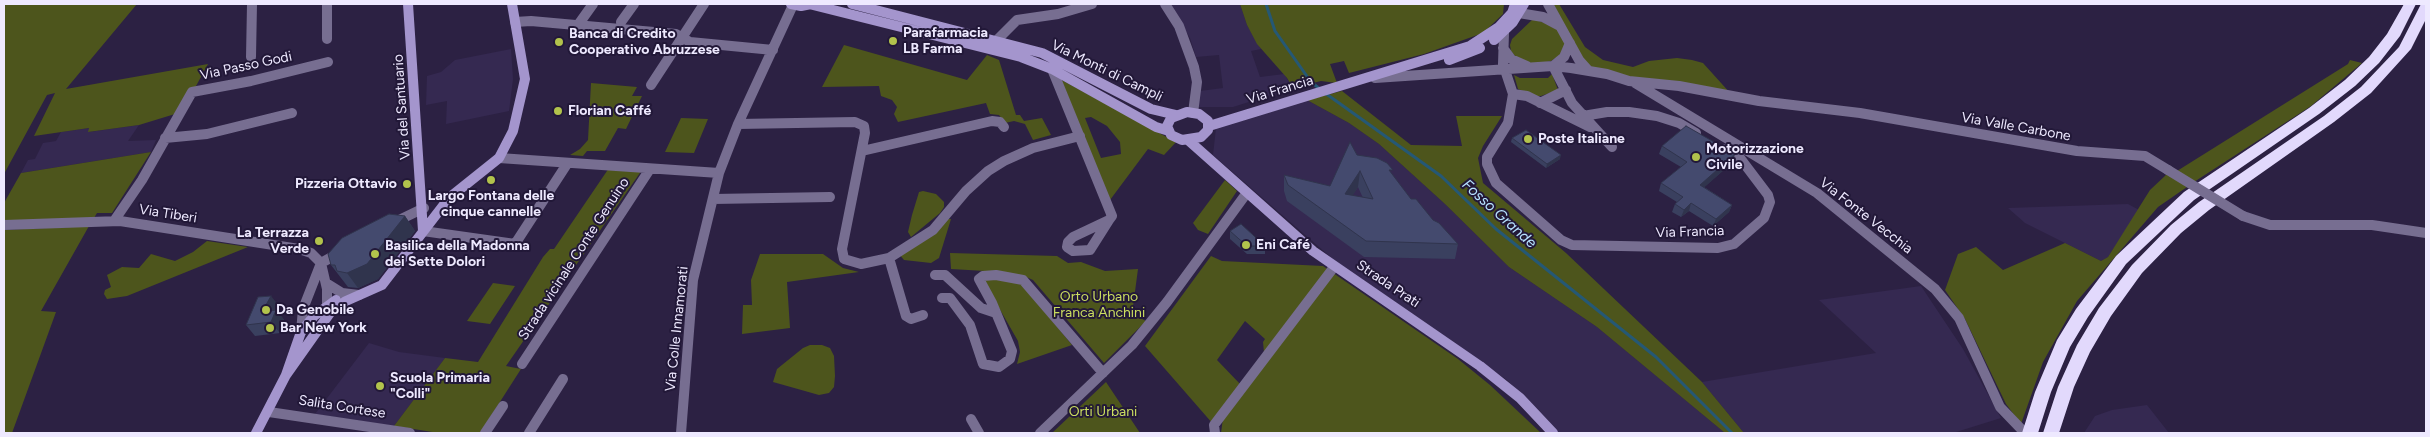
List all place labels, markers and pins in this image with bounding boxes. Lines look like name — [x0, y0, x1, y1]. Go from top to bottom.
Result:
place label: Parafarmacia LB Farma — [903, 25, 988, 58]
place label: Banca di Credito Cooperativo Abruzzese — [569, 26, 720, 58]
marker: Parafarmacia LB Farma — [887, 35, 899, 47]
marker: Banca di Credito Cooperativo Abruzzese — [553, 36, 565, 48]
place label: Florian Caffé — [568, 103, 651, 119]
marker: Florian Caffé — [552, 105, 564, 117]
place label: Poste Italiane — [1538, 131, 1625, 147]
marker: Poste Italiane — [1522, 133, 1534, 145]
place label: Motorizzazione Civile — [1706, 141, 1804, 174]
marker: Motorizzazione Civile — [1690, 151, 1702, 163]
marker: Largo Fontana delle cinque cannelle — [485, 174, 497, 186]
place label: Pizzeria Ottavio — [295, 176, 397, 192]
marker: Pizzeria Ottavio — [401, 178, 413, 190]
place label: Largo Fontana delle cinque cannelle — [428, 188, 554, 220]
place label: La Terrazza Verde — [237, 225, 309, 258]
marker: La Terrazza Verde — [313, 235, 325, 247]
place label: Eni Café — [1256, 237, 1310, 253]
place label: Basilica della Madonna dei Sette Dolori — [385, 238, 530, 270]
marker: Eni Café — [1240, 239, 1252, 251]
marker: Basilica della Madonna dei Sette Dolori — [369, 248, 381, 260]
place label: Da Genobile — [276, 302, 354, 318]
marker: Da Genobile — [260, 304, 272, 316]
place label: Bar New York — [280, 320, 367, 336]
marker: Bar New York — [264, 322, 276, 334]
place label: Scuola Primaria "Colli" — [390, 370, 490, 402]
marker: Scuola Primaria "Colli" — [374, 380, 386, 392]

